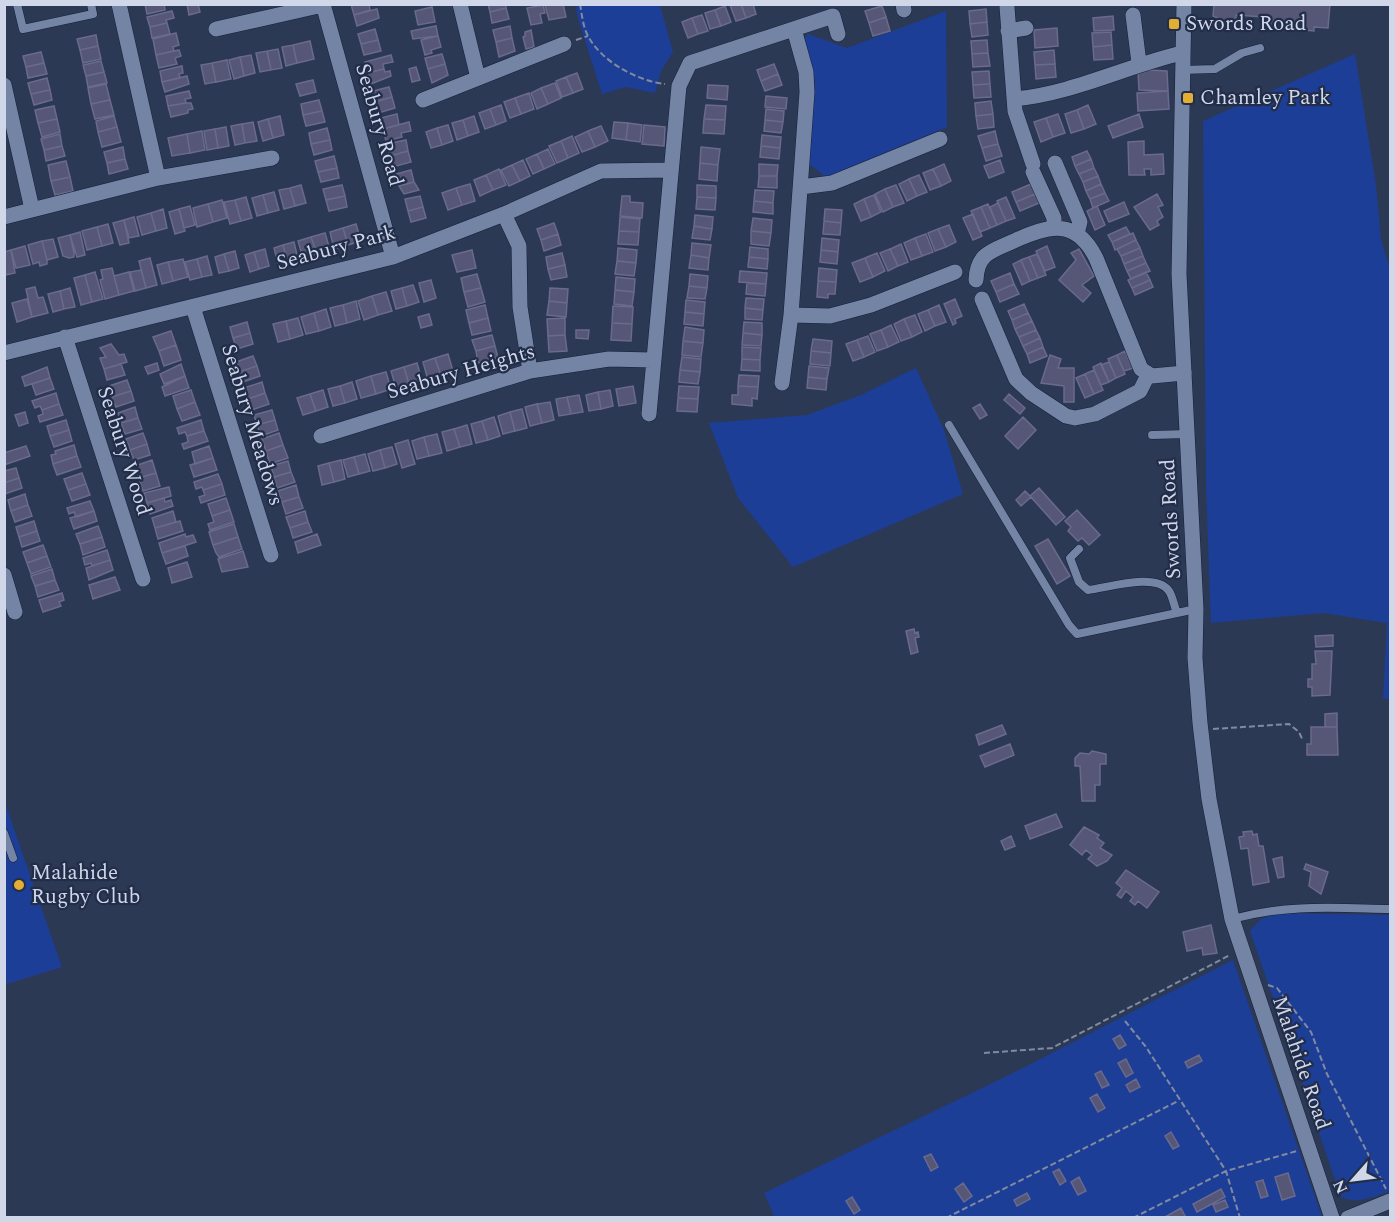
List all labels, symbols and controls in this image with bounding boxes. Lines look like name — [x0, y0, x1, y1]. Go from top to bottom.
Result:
place label: Swords Road — [1186, 8, 1306, 40]
marker: Swords Road — [1167, 17, 1181, 31]
street label: Seabury Road — [346, 60, 412, 190]
place label: Chamley Park — [1200, 82, 1331, 114]
marker: Chamley Park — [1181, 91, 1195, 105]
street label: Seabury Park — [273, 217, 400, 279]
street label: Seabury Heights — [383, 336, 539, 408]
street label: Seabury Meadows — [212, 340, 292, 510]
street label: Seabury Wood — [88, 382, 160, 520]
street label: Swords Road — [1152, 458, 1190, 580]
place label: Malahide Rugby Club — [31, 857, 140, 913]
marker: Malahide Rugby Club — [12, 878, 26, 892]
street label: Malahide Road — [1263, 992, 1339, 1134]
north arrow — [1323, 1150, 1383, 1210]
text: N — [1327, 1175, 1354, 1198]

